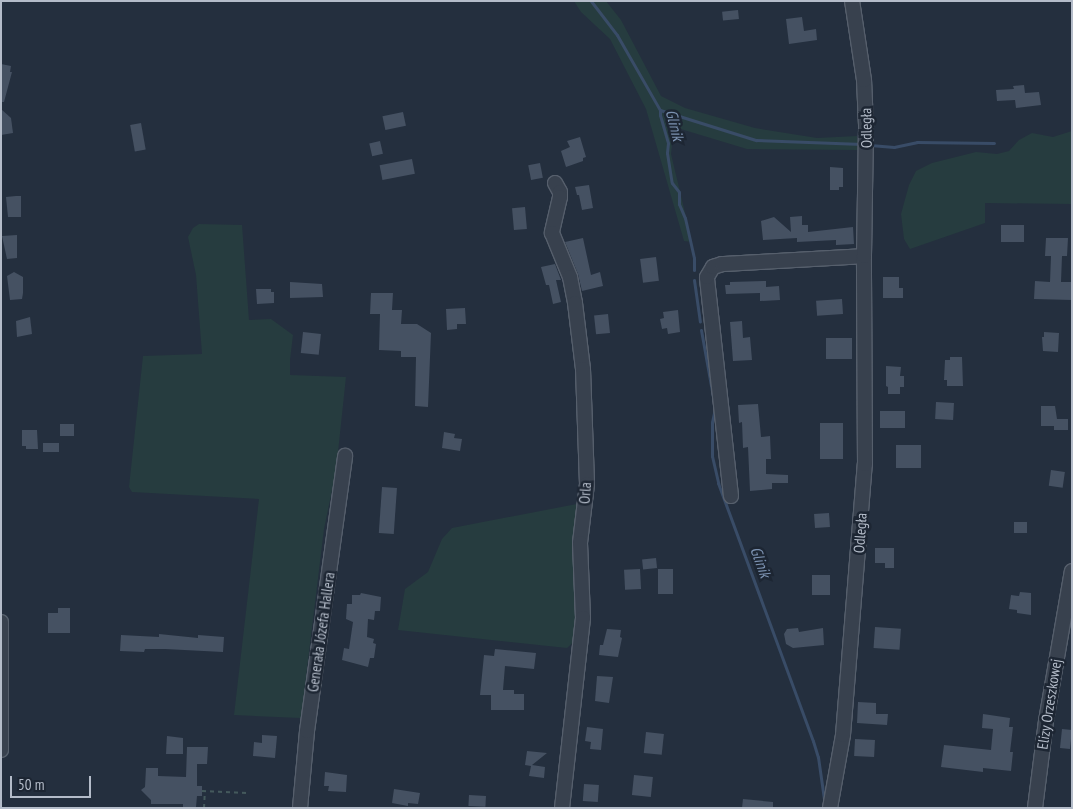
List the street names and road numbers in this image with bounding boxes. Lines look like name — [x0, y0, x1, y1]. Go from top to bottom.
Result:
street label: Odległa — [857, 108, 875, 148]
street label: Orla — [575, 481, 595, 505]
street label: Odległa — [850, 512, 870, 554]
street label: Generała Józefa Hallera — [304, 571, 338, 693]
street label: Elizy Orzeszkowej — [1033, 657, 1065, 751]

